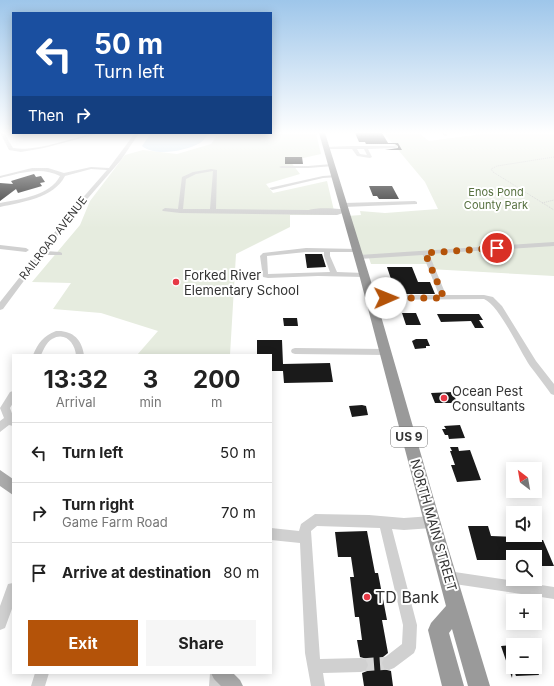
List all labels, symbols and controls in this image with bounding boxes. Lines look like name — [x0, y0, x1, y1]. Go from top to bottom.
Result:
text: 50 m — [94, 27, 163, 61]
icon: left — [28, 28, 80, 80]
text: Turn left — [94, 61, 164, 82]
icon: right — [72, 104, 94, 126]
text: Then — [28, 106, 64, 125]
park label: Enos Pond County Park — [464, 185, 528, 212]
street label: RAILROAD AVENUE — [16, 194, 90, 282]
pin — [480, 231, 514, 265]
icon: arrive — [486, 237, 508, 259]
place label: Forked River Elementary School — [184, 267, 299, 298]
marker: Forked River Elementary School — [171, 277, 181, 287]
position arrow — [365, 277, 407, 319]
text: 13:32 — [43, 365, 108, 394]
text: 3 — [143, 365, 158, 394]
text: 200 — [193, 365, 241, 394]
place label: Ocean Pest Consultants — [452, 383, 525, 414]
marker: Ocean Pest Consultants — [439, 393, 449, 403]
text: Arrival — [56, 394, 96, 410]
text: min — [139, 394, 162, 410]
text: m — [211, 394, 222, 410]
road number: US 9 — [391, 427, 427, 447]
icon: left — [28, 442, 50, 464]
text: Turn left — [62, 443, 123, 462]
text: 50 m — [220, 443, 256, 462]
street label: NORTH MAIN STREET — [407, 457, 461, 593]
north arrow — [506, 462, 542, 498]
map controls — [506, 462, 542, 674]
text: Turn right — [62, 495, 134, 514]
icon: right — [28, 502, 50, 524]
text: 70 m — [221, 503, 256, 522]
button: sound — [506, 506, 542, 542]
text: Game Farm Road — [62, 514, 168, 530]
button: search — [506, 550, 542, 586]
icon: arrive — [28, 562, 50, 584]
text: Arrive at destination — [62, 563, 211, 582]
text: 80 m — [223, 563, 259, 582]
place label: TD Bank — [375, 587, 439, 607]
marker: TD Bank — [362, 592, 372, 602]
button: + — [506, 594, 542, 630]
button: Exit — [28, 620, 138, 666]
button: Share — [146, 620, 256, 666]
button: − — [506, 638, 542, 674]

